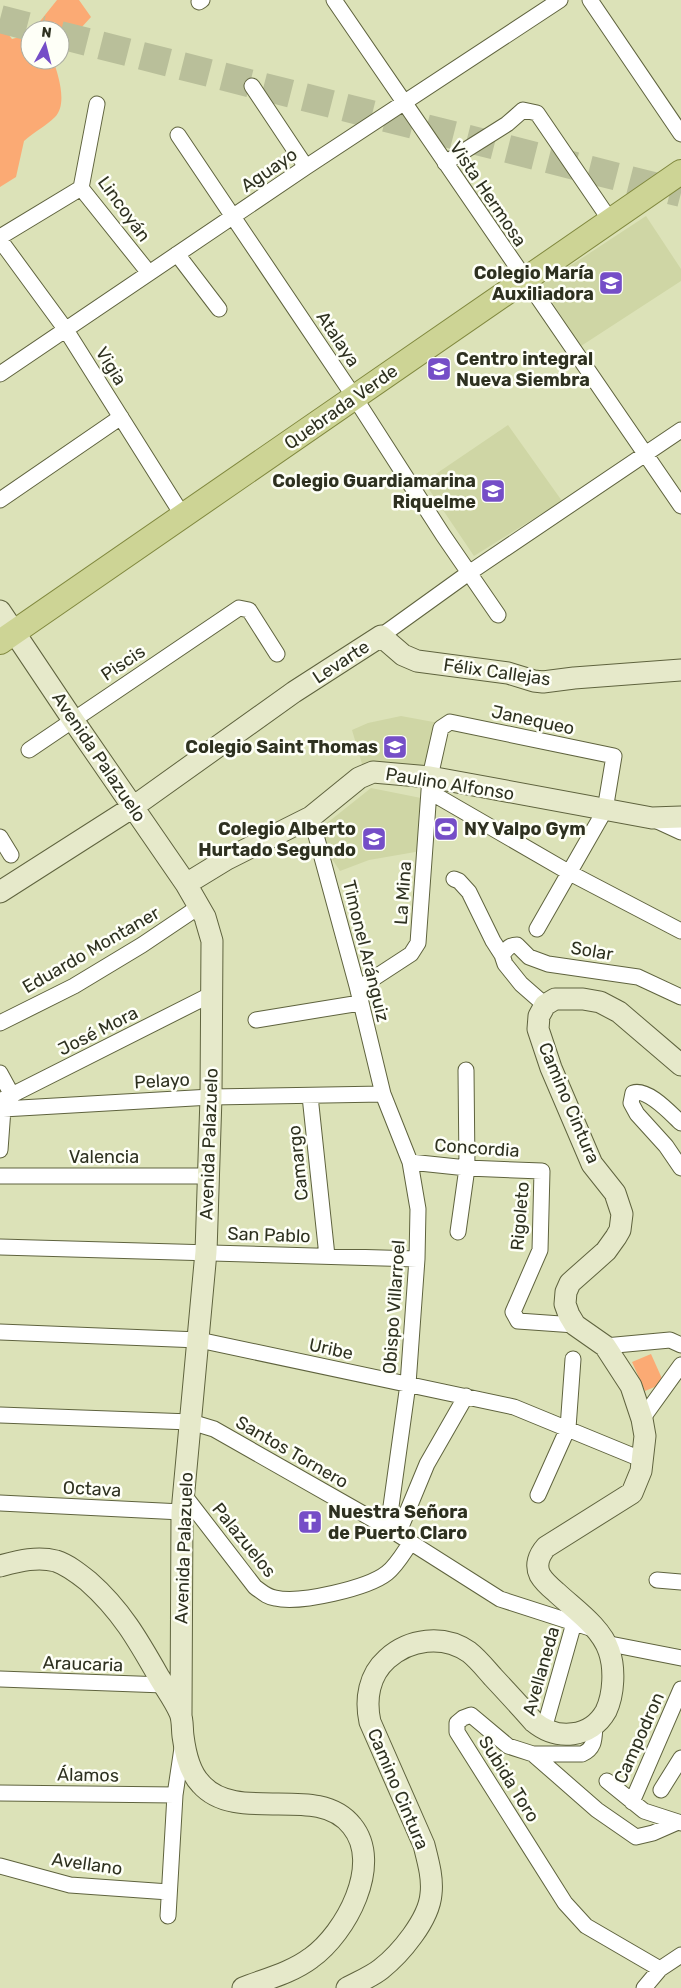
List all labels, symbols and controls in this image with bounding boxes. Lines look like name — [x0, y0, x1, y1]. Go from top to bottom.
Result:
north arrow — [20, 20, 70, 70]
text: N — [40, 24, 53, 42]
street label: Vista Hermosa — [445, 137, 531, 251]
street label: Aguayo — [237, 143, 301, 197]
street label: Lincoyán — [93, 172, 155, 246]
place label: Colegio María Auxiliadora — [474, 262, 594, 305]
school or university icon: Colegio María Auxiliadora — [598, 270, 624, 296]
street label: Atalaya — [311, 307, 365, 371]
street label: Vigia — [91, 343, 131, 389]
place label: Centro integral Nueva Siembra — [456, 348, 593, 391]
school or university icon: Centro integral Nueva Siembra — [426, 356, 452, 382]
street label: Quebrada Verde — [280, 360, 402, 454]
place label: Colegio Guardiamarina Riquelme — [272, 470, 476, 513]
school or university icon: Colegio Guardiamarina Riquelme — [480, 478, 506, 504]
street label: Levarte — [308, 636, 374, 688]
street label: Piscis — [97, 640, 149, 686]
street label: Félix Callejas — [442, 654, 552, 690]
street label: Avenida Palazuelo — [47, 688, 151, 826]
street label: Janequeo — [490, 700, 576, 740]
school or university icon: Colegio Saint Thomas — [382, 734, 408, 760]
place label: Colegio Saint Thomas — [185, 736, 378, 758]
street label: Paulino Alfonso — [384, 763, 516, 805]
sports icon: NY Valpo Gym — [433, 816, 459, 842]
place label: Colegio Alberto Hurtado Segundo — [198, 818, 356, 861]
place label: NY Valpo Gym — [464, 818, 586, 840]
school or university icon: Colegio Alberto Hurtado Segundo — [361, 826, 387, 852]
street label: La Mina — [390, 860, 416, 926]
street label: Timonel Aránguiz — [338, 878, 394, 1024]
street label: Eduardo Montaner — [19, 902, 164, 998]
street label: Solar — [569, 937, 615, 965]
street label: José Mora — [54, 1002, 142, 1060]
street label: Camino Cintura — [534, 1039, 604, 1167]
street label: Avenida Palazuelo — [195, 1068, 223, 1220]
street label: Pelayo — [134, 1069, 190, 1093]
street label: Camargo — [283, 1124, 313, 1202]
street label: Concordia — [434, 1134, 520, 1162]
street label: Valencia — [69, 1146, 139, 1168]
street label: Rigoleto — [506, 1181, 534, 1251]
street label: San Pablo — [227, 1223, 311, 1247]
street label: Obispo Villarroel — [378, 1239, 410, 1375]
street label: Uribe — [307, 1334, 355, 1364]
street label: Santos Tornero — [232, 1411, 352, 1493]
street label: Avenida Palazuelo — [170, 1472, 198, 1624]
street label: Octava — [62, 1476, 122, 1502]
street label: Palazuelos — [207, 1498, 281, 1582]
place label: Nuestra Señora de Puerto Claro — [328, 1501, 468, 1544]
church icon: Nuestra Señora de Puerto Claro — [297, 1509, 323, 1535]
street label: Avellaneda — [518, 1624, 564, 1718]
street label: Araucaria — [42, 1652, 124, 1676]
street label: Campodron — [609, 1689, 669, 1787]
street label: Camino Cintura — [363, 1725, 433, 1853]
street label: Subida Toro — [474, 1732, 544, 1826]
street label: Álamos — [57, 1763, 119, 1787]
street label: Avellano — [50, 1848, 124, 1880]

